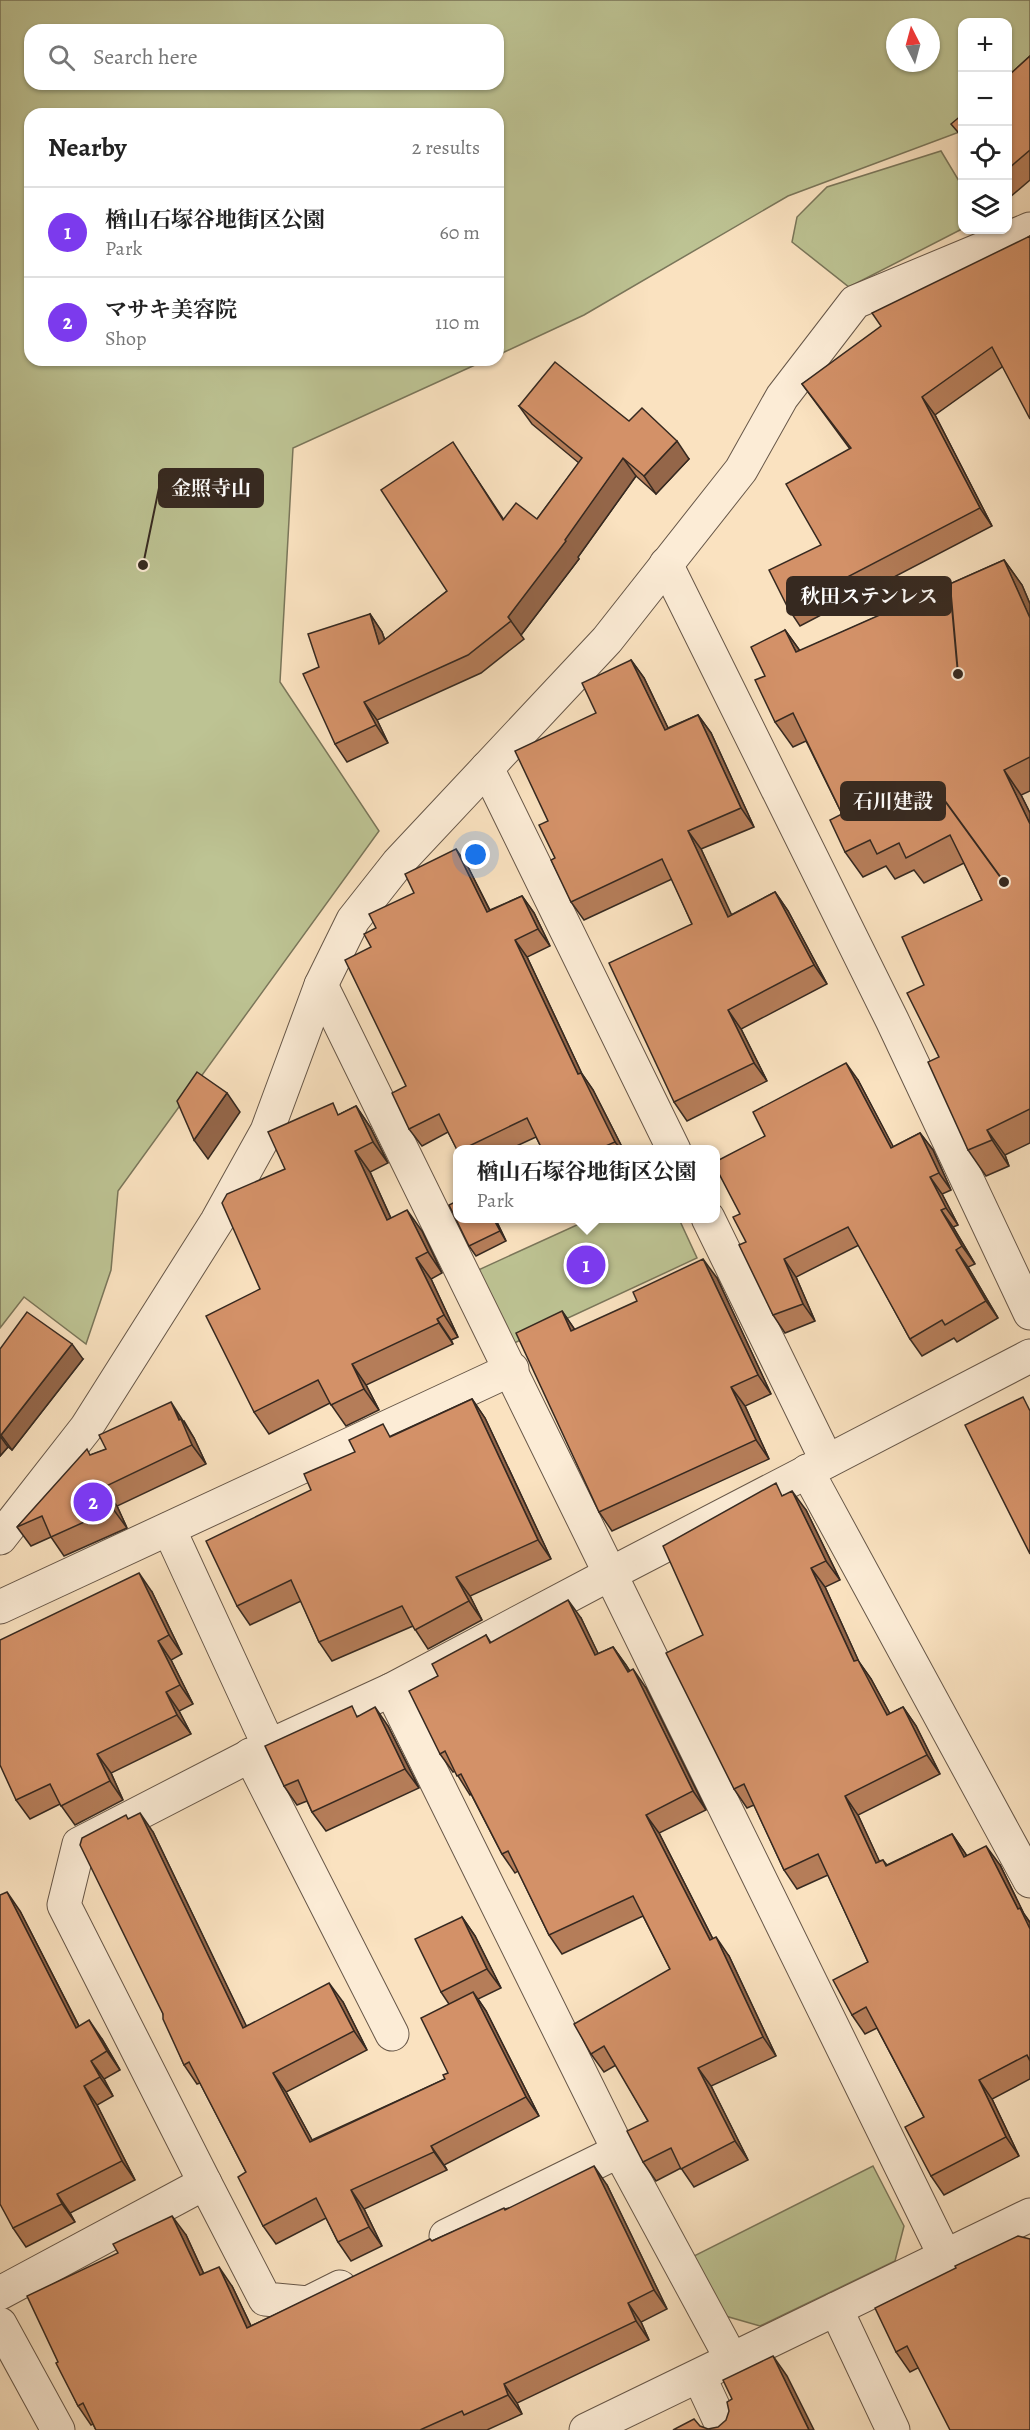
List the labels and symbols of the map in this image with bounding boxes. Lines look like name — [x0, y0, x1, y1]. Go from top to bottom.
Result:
north arrow — [886, 18, 940, 72]
callout: 金照寺山 — [159, 469, 263, 507]
text: 金照寺山 — [171, 475, 251, 502]
callout: 秋田ステンレス — [787, 577, 951, 615]
text: 秋田ステンレス — [800, 583, 938, 610]
callout: 石川建設 — [841, 782, 945, 820]
text: 石川建設 — [853, 788, 933, 815]
your location — [461, 840, 490, 869]
pin: 1 — [566, 1242, 606, 1288]
pin: 2 — [74, 1480, 112, 1524]

